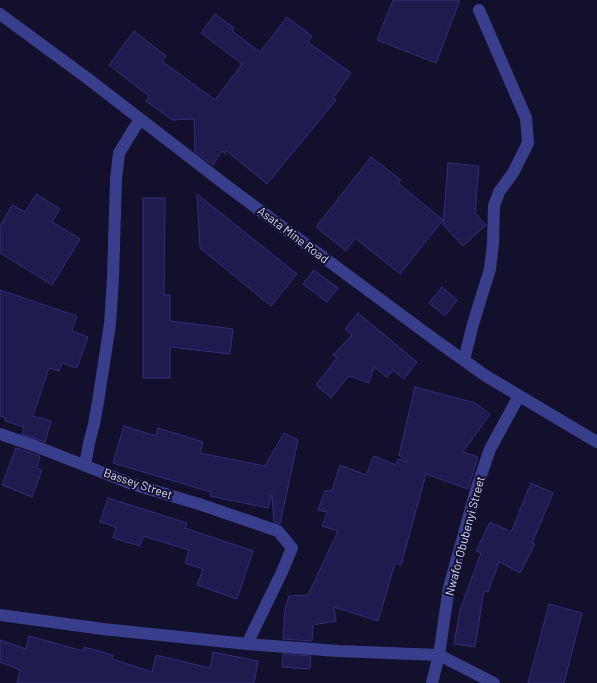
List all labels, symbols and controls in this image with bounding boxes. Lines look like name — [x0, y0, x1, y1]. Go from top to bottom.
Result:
street label: Asata Mine Road — [255, 204, 331, 266]
street label: Bassey Street — [102, 465, 174, 503]
street label: Nwafor Obubenyi Street — [442, 475, 488, 597]

